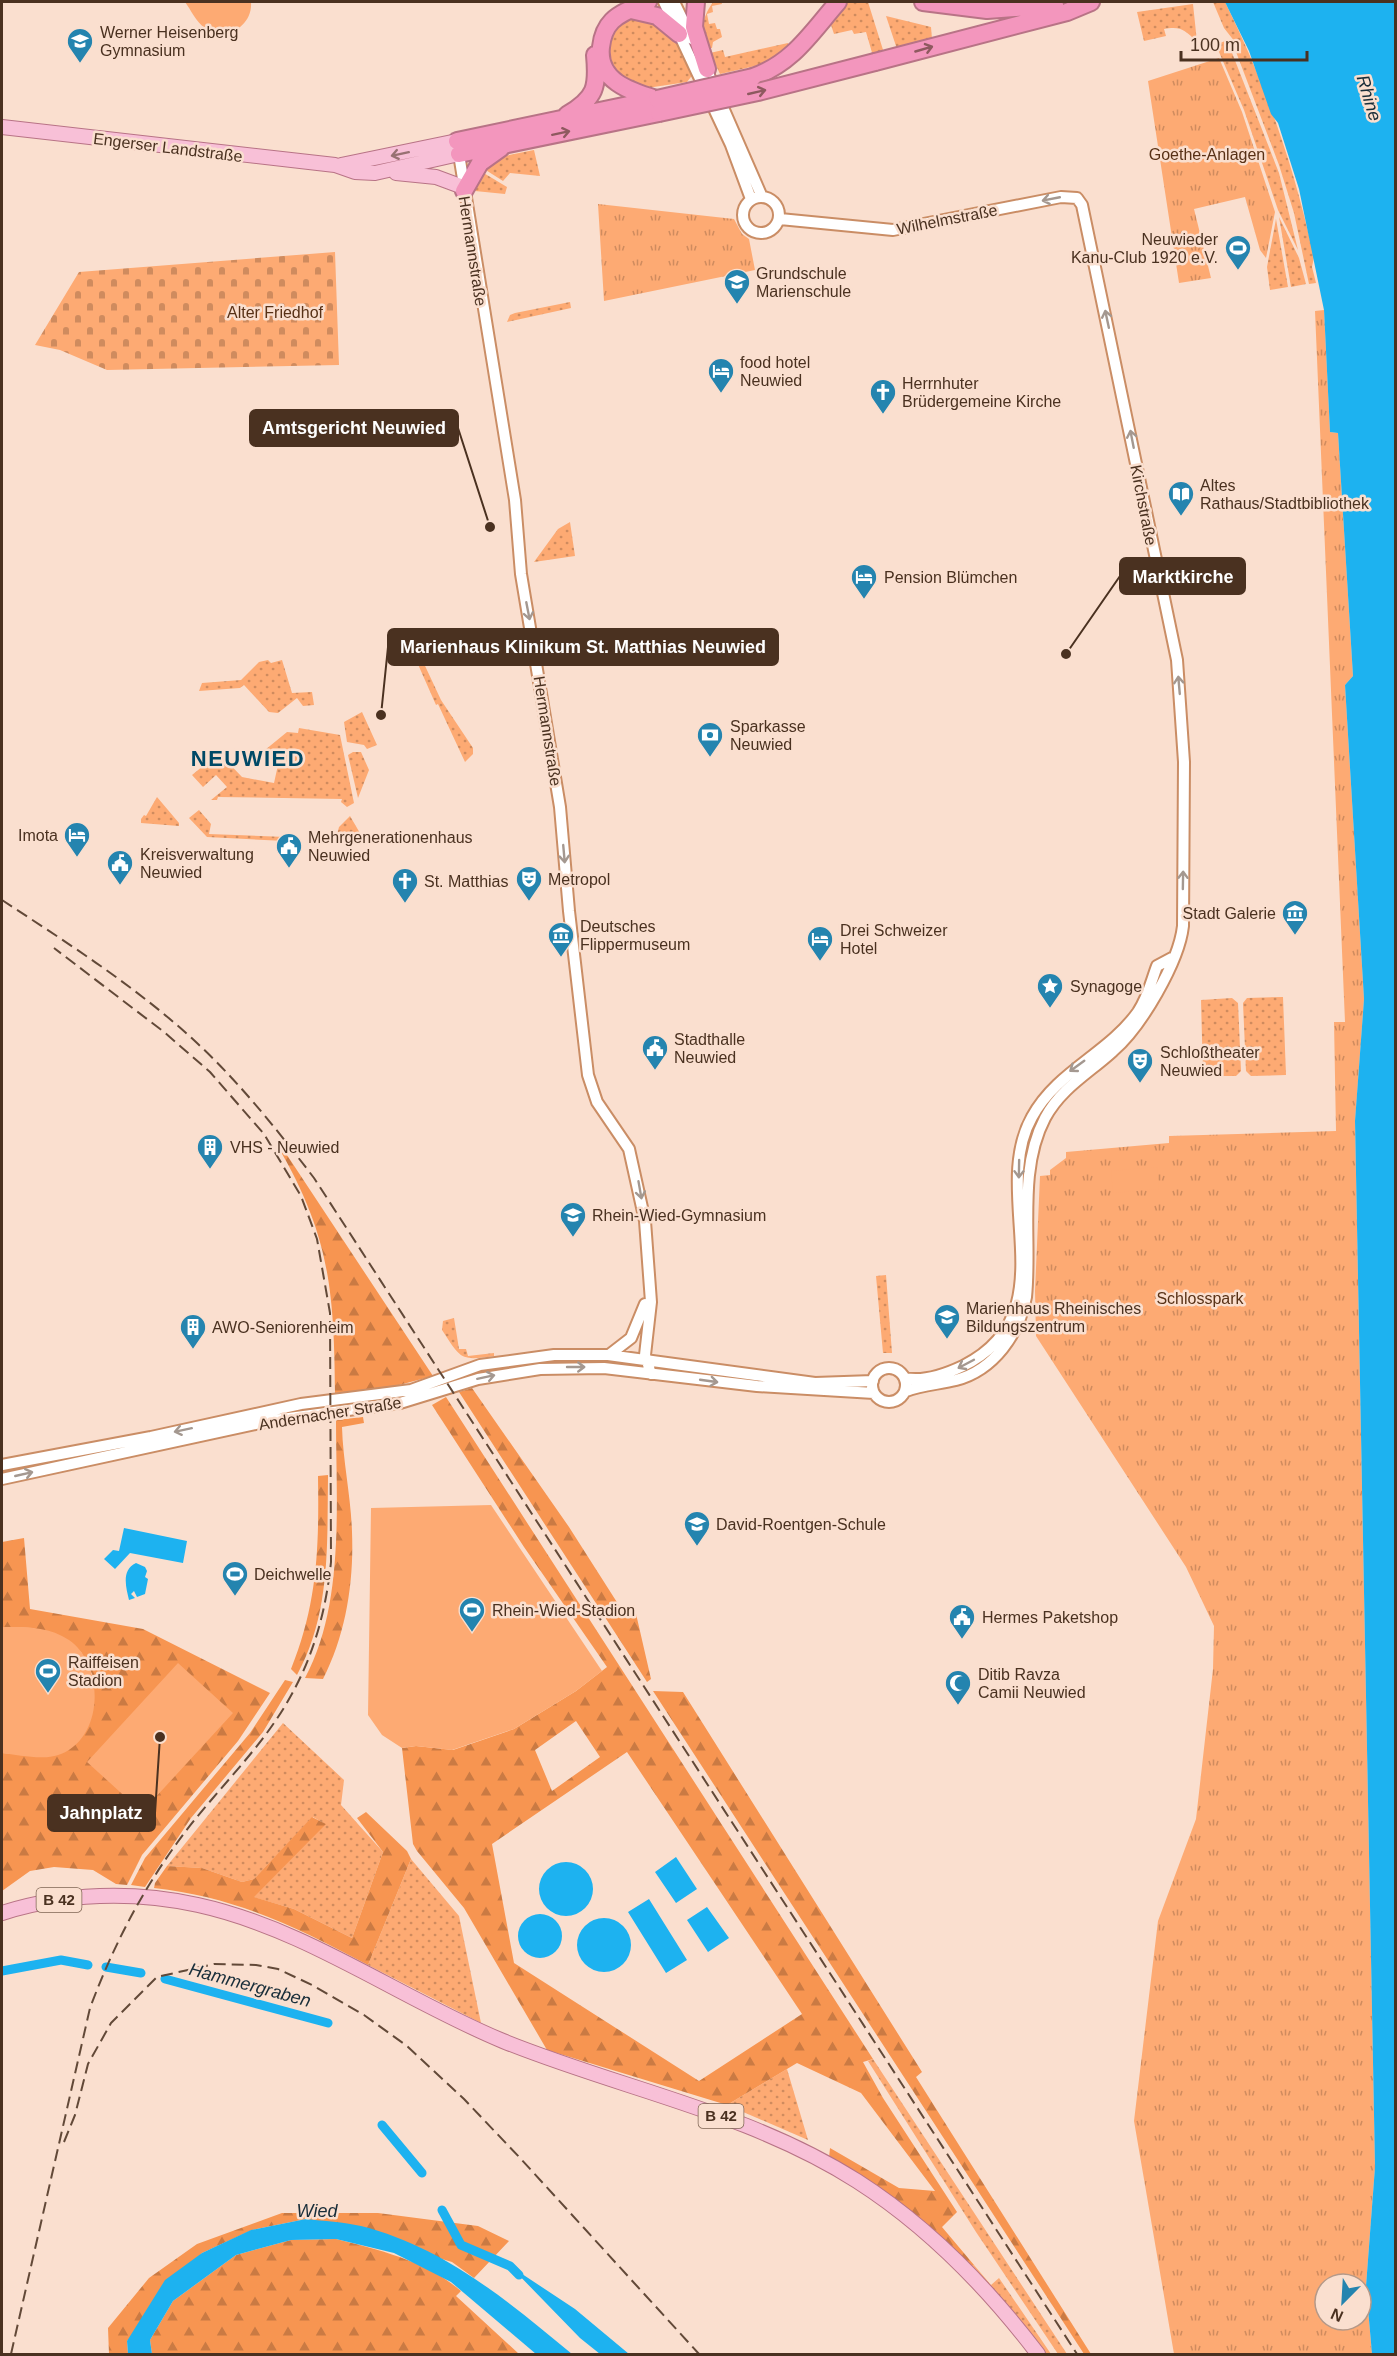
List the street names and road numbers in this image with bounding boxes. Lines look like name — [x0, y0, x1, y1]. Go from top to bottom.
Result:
street label: Engerser Landstraße — [92, 130, 244, 165]
street label: Hermannstraße — [455, 195, 490, 307]
street label: Wilhelmstraße — [895, 201, 999, 238]
street label: Kirchstraße — [1127, 463, 1160, 547]
street label: Hermannstraße — [530, 675, 565, 787]
street label: Andernacher Straße — [258, 1394, 403, 1433]
road number: B 42 — [36, 1888, 82, 1912]
road number: B 42 — [698, 2104, 744, 2128]

